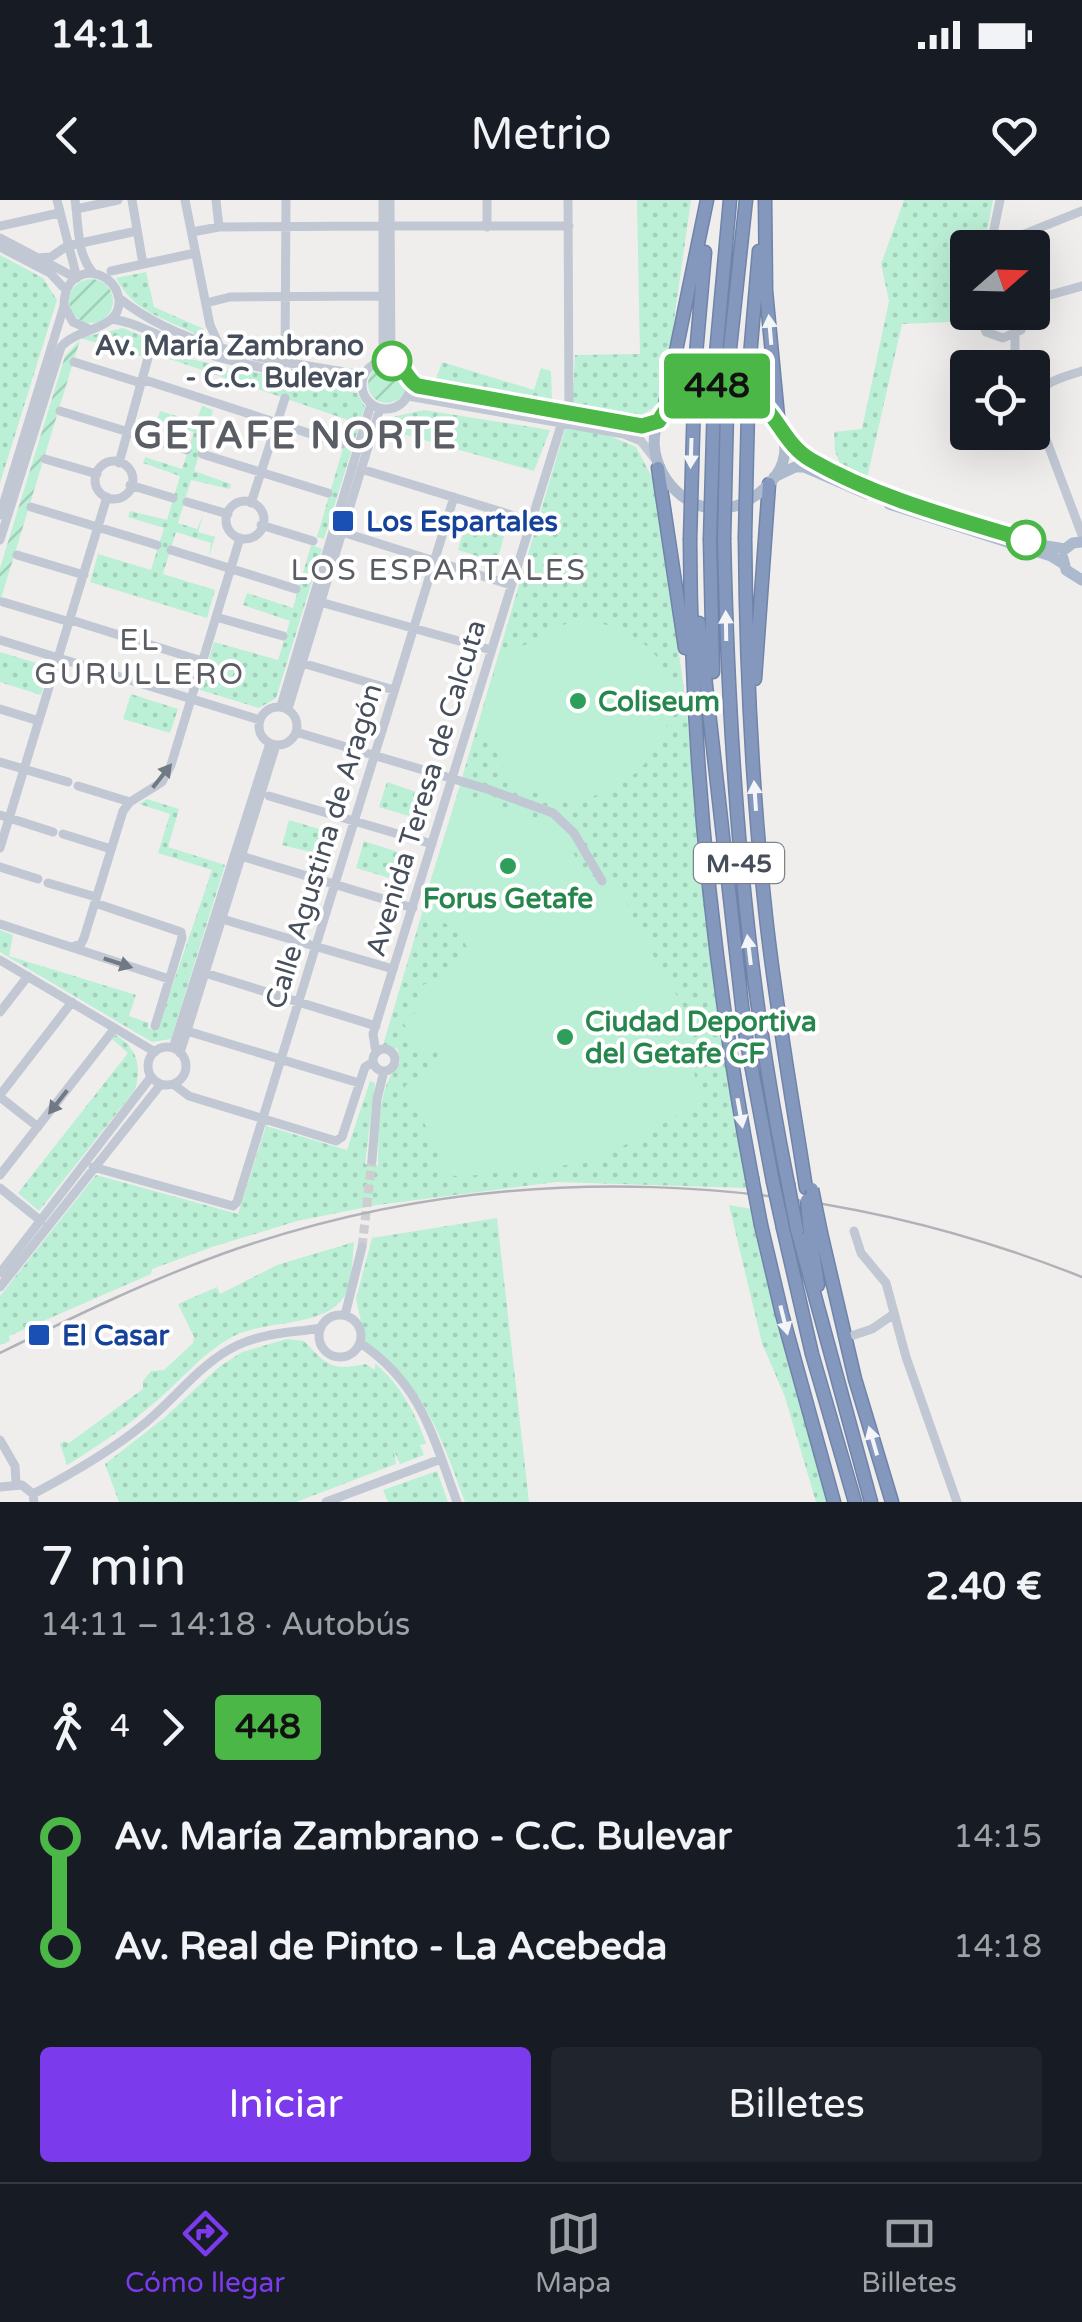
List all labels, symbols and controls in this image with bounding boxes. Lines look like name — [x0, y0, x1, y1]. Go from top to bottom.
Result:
text: 14:11 — [50, 12, 155, 58]
icon: back — [40, 108, 95, 163]
text: Metrio — [470, 108, 612, 162]
icon: heart — [987, 108, 1042, 163]
north arrow — [950, 230, 1050, 330]
map controls — [950, 230, 1050, 450]
one-way arrow — [761, 313, 777, 345]
place label: Av. María Zambrano - C.C. Bulevar — [95, 329, 365, 395]
marker: Av. María Zambrano - C.C. Bulevar — [373, 342, 411, 380]
button: locate — [950, 350, 1050, 450]
line badge: 448 — [660, 354, 774, 418]
text: 448 — [684, 365, 750, 407]
district label: GETAFE NORTE — [133, 413, 459, 459]
one-way arrow — [683, 437, 699, 469]
place label: Los Espartales — [366, 505, 558, 539]
marker: Los Espartales — [330, 508, 356, 534]
unlabelled marker — [1007, 521, 1045, 559]
district label: LOS ESPARTALES — [291, 552, 587, 589]
one-way arrow — [717, 610, 733, 642]
street label: Avenida Teresa de Calcuta — [359, 616, 493, 961]
district label: EL GURULLERO — [34, 622, 246, 693]
street label: Calle Agustina de Aragón — [258, 680, 390, 1013]
place label: Coliseum — [598, 685, 720, 719]
marker: Coliseum — [567, 690, 589, 712]
one-way arrow — [150, 763, 172, 789]
one-way arrow — [747, 779, 763, 811]
road number: M-45 — [694, 843, 784, 883]
marker: Forus Getafe — [497, 855, 519, 877]
place label: Forus Getafe — [423, 882, 593, 916]
one-way arrow — [740, 934, 756, 966]
one-way arrow — [103, 956, 133, 971]
place label: Ciudad Deportiva del Getafe CF — [585, 1005, 817, 1071]
marker: Ciudad Deportiva del Getafe CF — [554, 1026, 576, 1048]
one-way arrow — [48, 1089, 69, 1114]
one-way arrow — [733, 1098, 748, 1129]
one-way arrow — [776, 1305, 792, 1336]
place label: El Casar — [62, 1319, 170, 1353]
marker: El Casar — [26, 1322, 52, 1348]
one-way arrow — [865, 1425, 880, 1455]
text: 7 min — [40, 1535, 187, 1601]
text: 2.40 € — [925, 1564, 1042, 1610]
text: 14:11 – 14:18 · Autobús — [40, 1606, 410, 1644]
icon: walk — [40, 1700, 95, 1755]
icon: forward — [145, 1700, 200, 1755]
text: 448 — [235, 1706, 301, 1748]
text: 4 — [110, 1708, 130, 1746]
text: Av. María Zambrano - C.C. Bulevar — [114, 1814, 732, 1860]
text: 14:15 — [953, 1818, 1042, 1856]
text: Av. Real de Pinto - La Acebeda — [114, 1924, 667, 1970]
text: 14:18 — [953, 1928, 1042, 1966]
button: Iniciar — [40, 2047, 531, 2162]
button: Billetes — [551, 2047, 1042, 2162]
tab: Cómo llegar — [125, 2206, 285, 2300]
tab: Mapa — [535, 2206, 611, 2300]
tab: Billetes — [861, 2206, 957, 2300]

